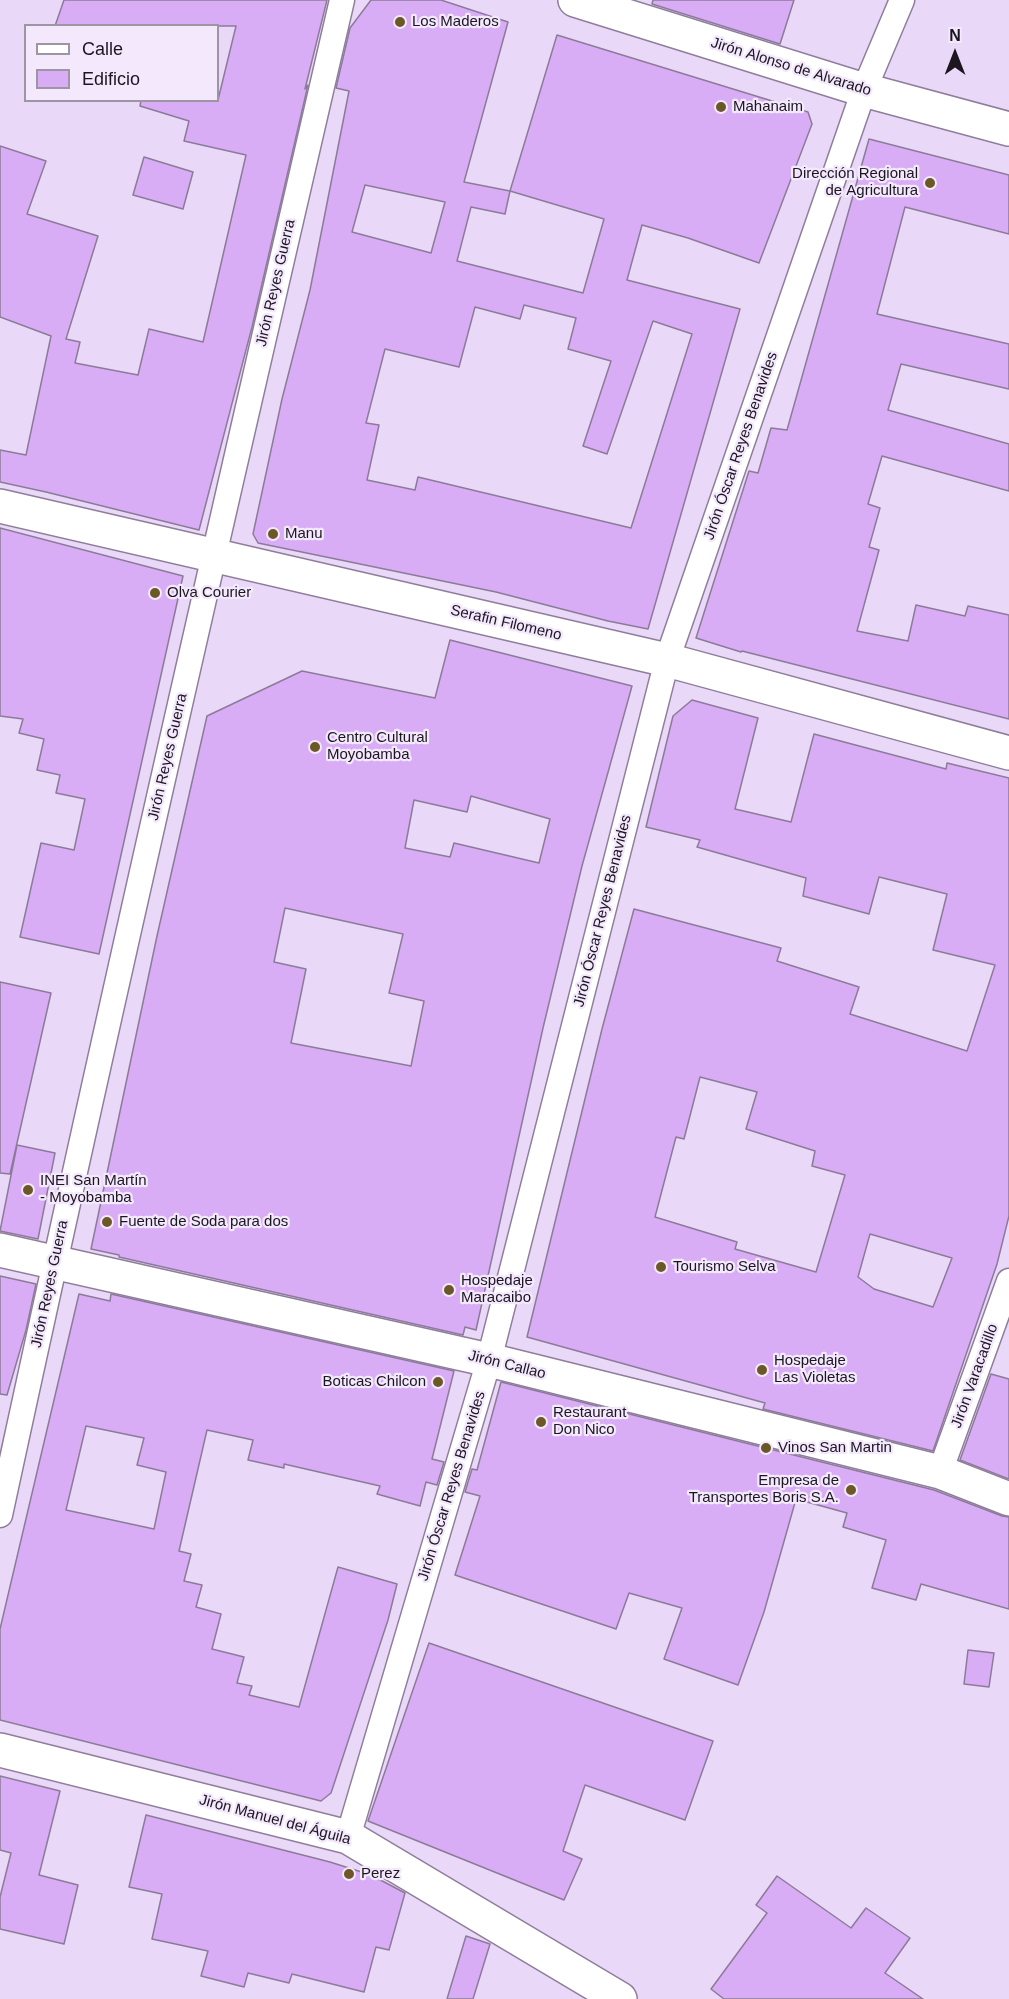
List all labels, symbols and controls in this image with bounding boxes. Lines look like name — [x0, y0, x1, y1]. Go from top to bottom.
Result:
place label: Los Maderos — [412, 13, 499, 31]
marker: Los Maderos — [393, 15, 407, 29]
legend — [24, 24, 219, 102]
north arrow — [925, 24, 985, 84]
text: N — [949, 27, 961, 44]
street label: Jirón Alonso de Alvarado — [709, 34, 873, 100]
text: Calle — [82, 39, 123, 59]
text: Edificio — [82, 69, 140, 89]
place label: Mahanaim — [733, 98, 803, 116]
marker: Mahanaim — [714, 100, 728, 114]
place label: Dirección Regional de Agricultura — [792, 165, 918, 200]
marker: Dirección Regional de Agricultura — [923, 176, 937, 190]
street label: Jirón Reyes Guerra — [253, 218, 299, 348]
street label: Jirón Óscar Reyes Benavides — [700, 350, 782, 542]
place label: Manu — [285, 525, 323, 543]
marker: Manu — [266, 527, 280, 541]
place label: Olva Courier — [167, 584, 251, 602]
marker: Olva Courier — [148, 586, 162, 600]
street label: Serafin Filomeno — [449, 601, 563, 645]
street label: Jirón Reyes Guerra — [145, 692, 191, 822]
place label: Centro Cultural Moyobamba — [327, 729, 428, 764]
marker: Centro Cultural Moyobamba — [308, 740, 322, 754]
street label: Jirón Óscar Reyes Benavides — [570, 813, 636, 1009]
place label: INEI San Martín - Moyobamba — [40, 1172, 147, 1207]
marker: INEI San Martín - Moyobamba — [21, 1183, 35, 1197]
place label: Fuente de Soda para dos — [119, 1213, 288, 1231]
marker: Fuente de Soda para dos — [100, 1215, 114, 1229]
street label: Jirón Reyes Guerra — [28, 1219, 72, 1349]
place label: Tourismo Selva — [673, 1258, 776, 1276]
marker: Tourismo Selva — [654, 1260, 668, 1274]
place label: Hospedaje Maracaibo — [461, 1272, 533, 1307]
marker: Hospedaje Maracaibo — [442, 1283, 456, 1297]
street label: Jirón Varacadillo — [948, 1321, 1002, 1431]
street label: Jirón Callao — [466, 1347, 548, 1383]
place label: Hospedaje Las Violetas — [774, 1352, 855, 1387]
marker: Hospedaje Las Violetas — [755, 1363, 769, 1377]
place label: Boticas Chilcon — [323, 1373, 426, 1391]
marker: Boticas Chilcon — [431, 1375, 445, 1389]
street label: Jirón Óscar Reyes Benavides — [415, 1389, 489, 1583]
place label: Restaurant Don Nico — [553, 1404, 626, 1439]
marker: Restaurant Don Nico — [534, 1415, 548, 1429]
place label: Vinos San Martin — [778, 1439, 892, 1457]
marker: Vinos San Martin — [759, 1441, 773, 1455]
place label: Empresa de Transportes Boris S.A. — [689, 1472, 839, 1507]
marker: Empresa de Transportes Boris S.A. — [844, 1483, 858, 1497]
street label: Jirón Manuel del Águila — [197, 1791, 353, 1849]
place label: Perez — [361, 1865, 400, 1883]
marker: Perez — [342, 1867, 356, 1881]

